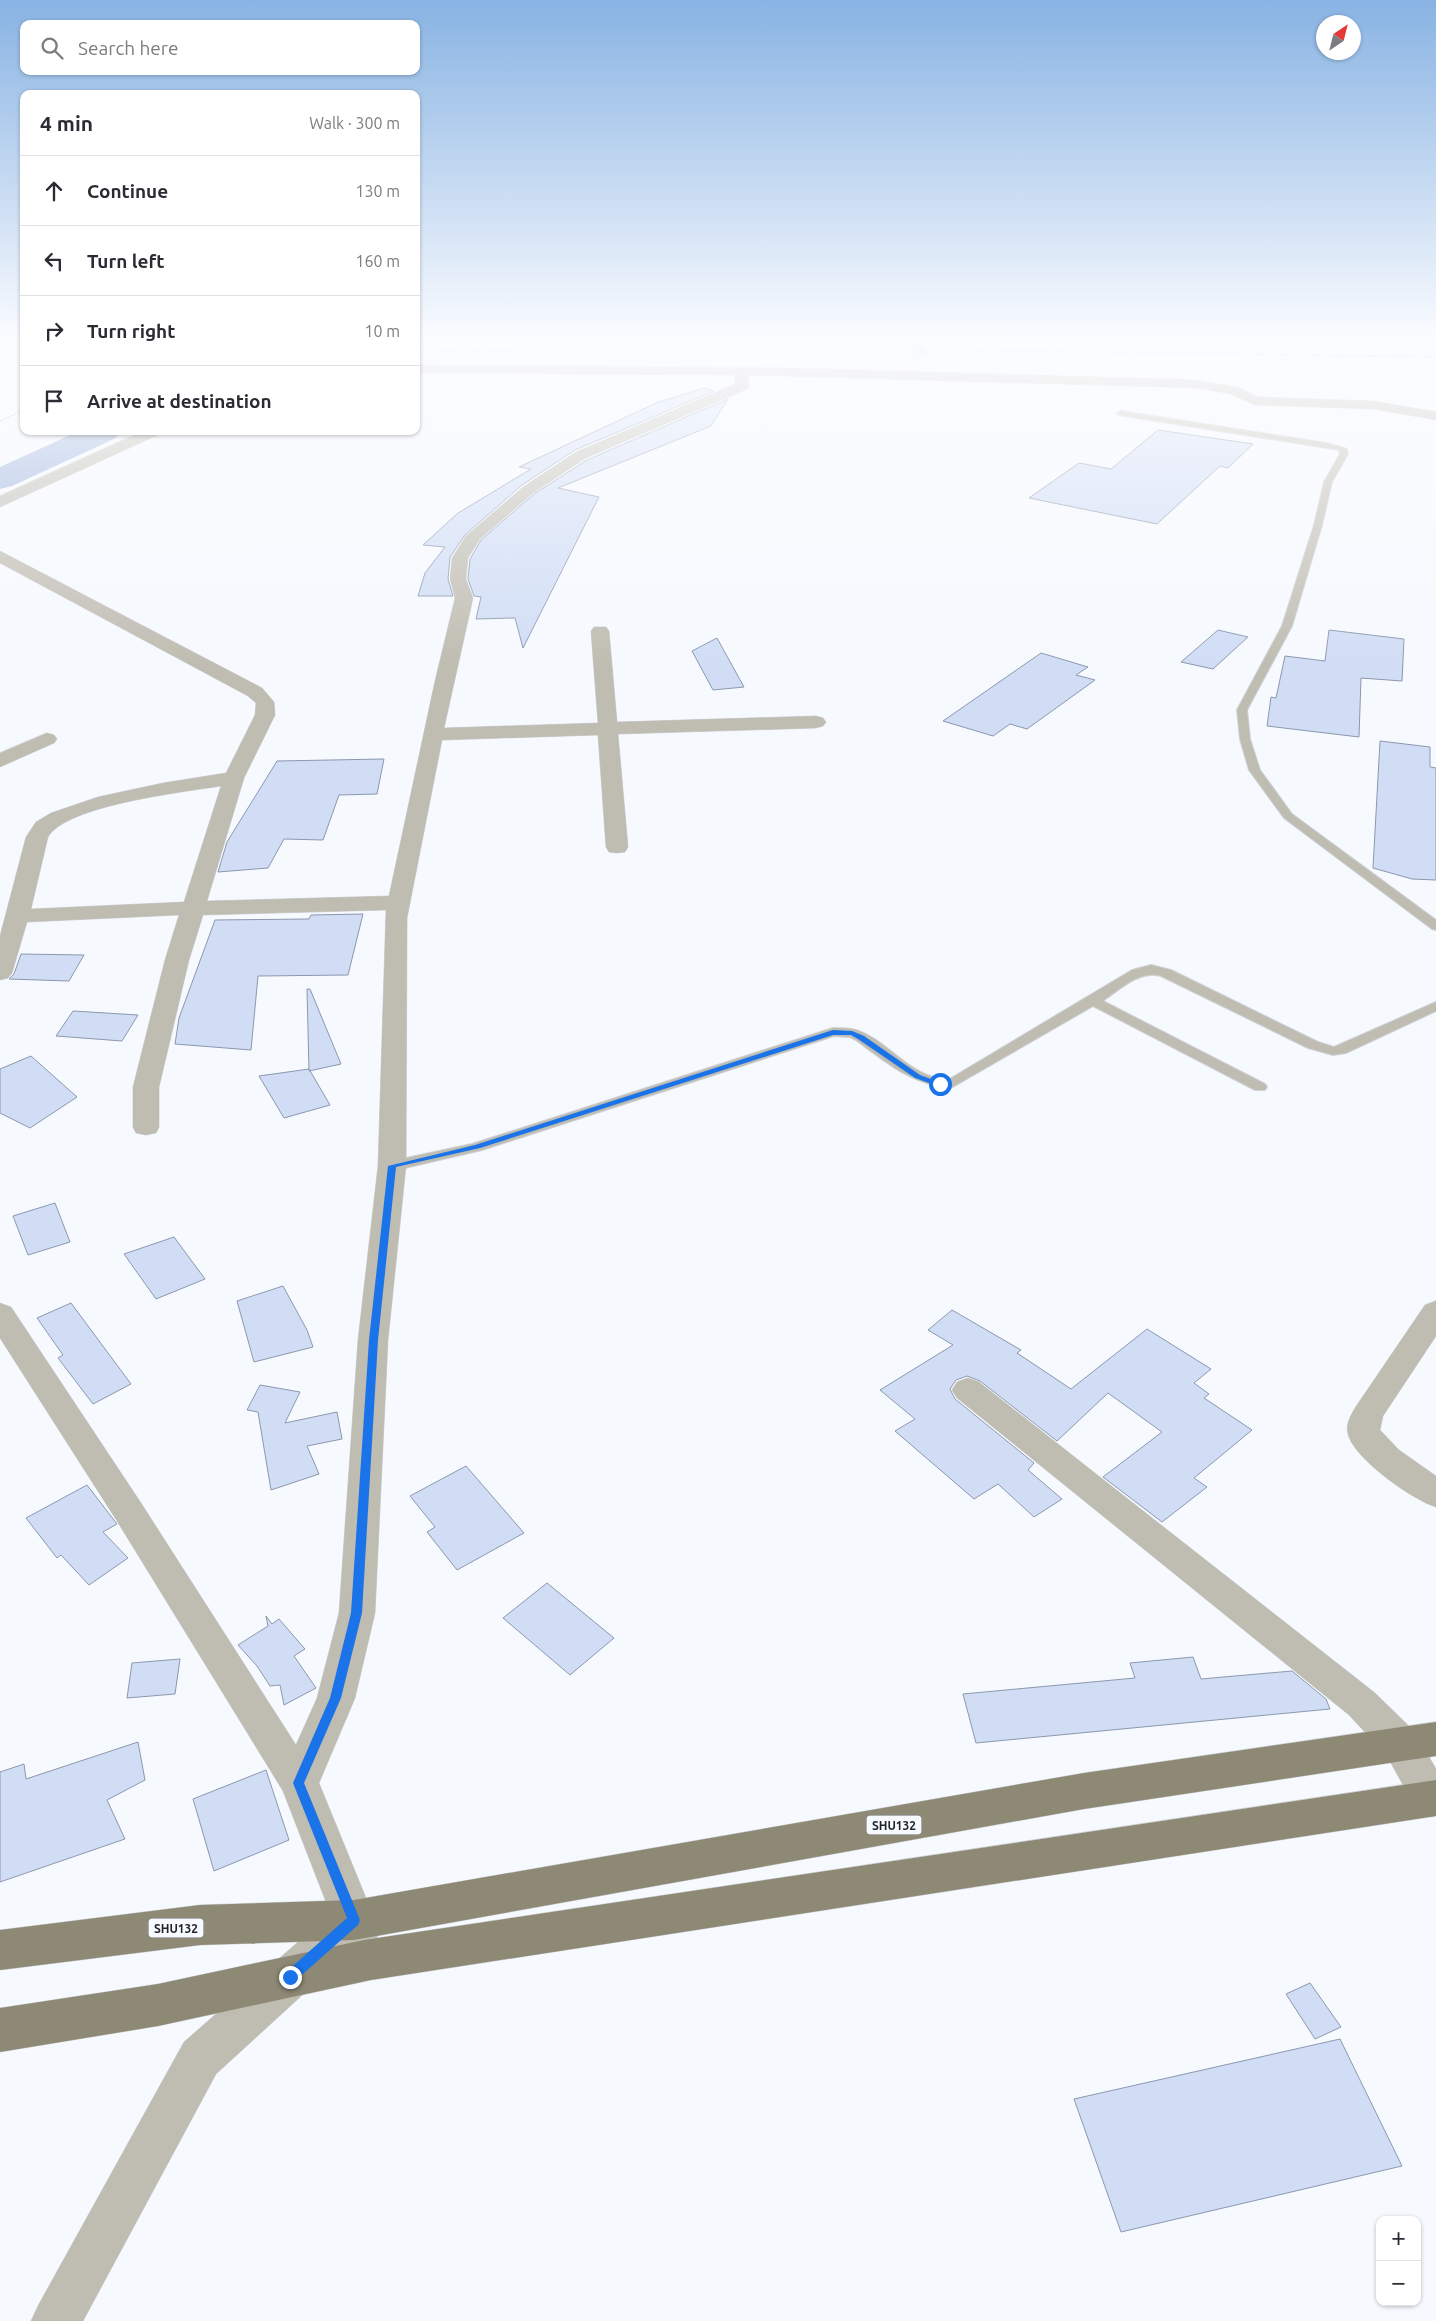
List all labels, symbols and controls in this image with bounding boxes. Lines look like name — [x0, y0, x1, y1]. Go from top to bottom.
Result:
north arrow — [1316, 15, 1361, 60]
search box — [20, 20, 420, 75]
icon: search — [38, 34, 66, 62]
text: Search here — [78, 37, 178, 59]
text: 4 min — [40, 111, 93, 135]
text: Walk · 300 m — [309, 114, 400, 132]
icon: ahead — [40, 177, 68, 205]
text: Continue — [87, 180, 168, 202]
text: 130 m — [355, 182, 400, 200]
icon: left — [40, 247, 68, 275]
text: Turn left — [87, 250, 165, 272]
text: 160 m — [355, 252, 400, 270]
icon: right — [40, 317, 68, 345]
text: Turn right — [87, 320, 175, 342]
text: 10 m — [364, 322, 400, 340]
icon: arrive — [40, 387, 68, 415]
text: Arrive at destination — [87, 390, 272, 412]
route start — [929, 1073, 952, 1096]
road number: SHU132 — [866, 1816, 922, 1834]
road number: SHU132 — [148, 1919, 204, 1938]
route end — [279, 1966, 302, 1989]
map controls — [1376, 2216, 1421, 2306]
button: + — [1376, 2216, 1421, 2261]
button: − — [1376, 2261, 1421, 2306]

